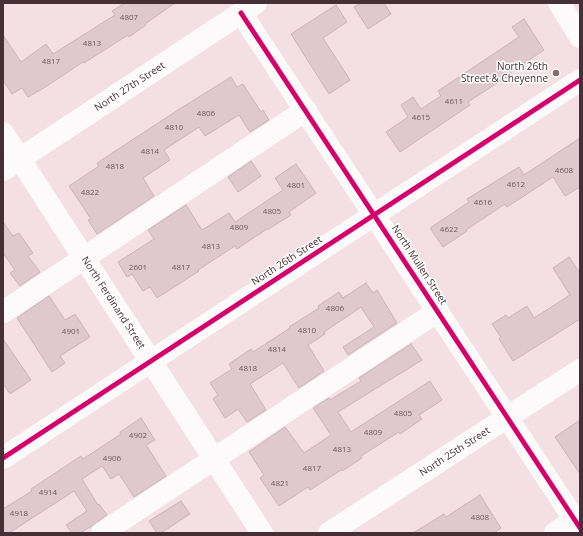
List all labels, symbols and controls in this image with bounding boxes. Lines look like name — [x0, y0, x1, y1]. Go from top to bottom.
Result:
house number: 4807 — [120, 13, 138, 23]
house number: 4813 — [83, 39, 101, 49]
house number: 4817 — [42, 57, 60, 67]
street label: North 27th Street — [93, 60, 167, 114]
place label: North 26th Street & Cheyenne — [461, 61, 548, 84]
marker: North 26th Street & Cheyenne — [551, 68, 561, 78]
house number: 4611 — [445, 97, 463, 107]
house number: 4806 — [197, 109, 215, 119]
house number: 4615 — [412, 113, 430, 123]
house number: 4810 — [165, 123, 183, 133]
house number: 4814 — [141, 147, 159, 157]
house number: 4818 — [106, 162, 124, 172]
house number: 4608 — [555, 166, 573, 176]
house number: 4612 — [507, 180, 525, 190]
house number: 4801 — [287, 181, 305, 191]
house number: 4822 — [81, 188, 99, 198]
house number: 4616 — [474, 198, 492, 208]
house number: 4805 — [263, 207, 281, 217]
house number: 4809 — [230, 223, 248, 233]
street label: North Mullen Street — [389, 223, 449, 307]
house number: 4622 — [440, 225, 458, 235]
street label: North 26th Street — [250, 234, 324, 288]
house number: 4813 — [202, 242, 220, 252]
street label: North Ferdinand Street — [79, 254, 147, 352]
house number: 2601 — [129, 263, 147, 273]
house number: 4817 — [172, 263, 190, 273]
house number: 4806 — [326, 304, 344, 314]
house number: 4810 — [298, 326, 316, 336]
house number: 4901 — [62, 327, 80, 337]
house number: 4814 — [268, 345, 286, 355]
house number: 4818 — [239, 364, 257, 374]
house number: 4805 — [394, 409, 412, 419]
street label: North 25th Street — [418, 425, 492, 479]
house number: 4809 — [364, 428, 382, 438]
house number: 4902 — [129, 431, 147, 441]
house number: 4813 — [333, 445, 351, 455]
house number: 4906 — [103, 454, 121, 464]
house number: 4817 — [303, 464, 321, 474]
house number: 4821 — [271, 479, 289, 489]
house number: 4914 — [39, 488, 57, 498]
house number: 4918 — [10, 509, 28, 519]
house number: 4808 — [471, 513, 489, 523]

